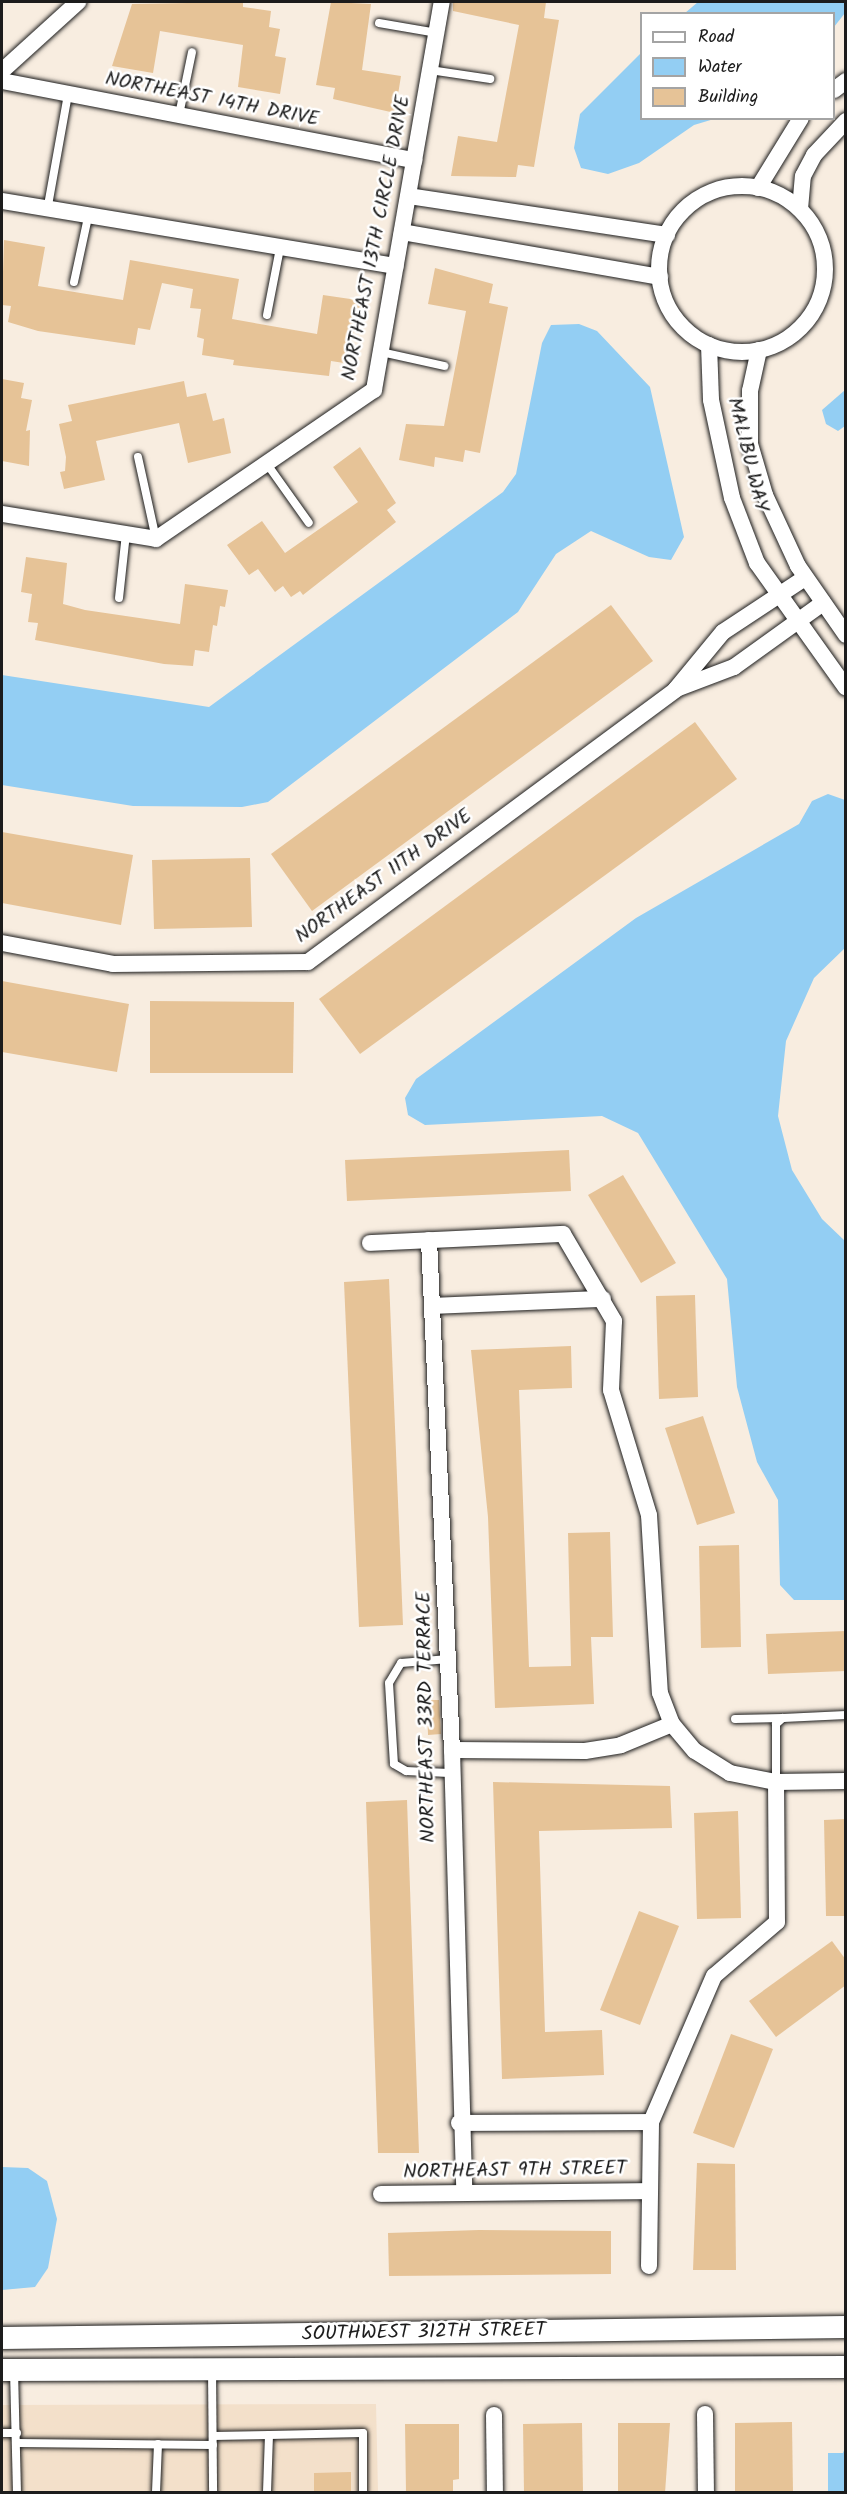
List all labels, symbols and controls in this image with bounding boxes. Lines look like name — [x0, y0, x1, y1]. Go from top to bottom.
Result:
legend — [640, 12, 835, 120]
text: Road — [698, 23, 734, 52]
text: Water — [698, 53, 742, 82]
street label: NORTHEAST 14TH DRIVE — [103, 67, 321, 133]
text: Building — [698, 83, 758, 112]
street label: NORTHEAST 13TH CIRCLE DRIVE — [338, 93, 416, 383]
street label: MALIBU WAY — [721, 395, 773, 515]
street label: NORTHEAST 11TH DRIVE — [291, 805, 477, 949]
street label: NORTHEAST 33RD TERRACE — [413, 1591, 441, 1843]
street label: NORTHEAST 9TH STREET — [403, 2157, 627, 2185]
street label: SOUTHWEST 312TH STREET — [302, 2319, 546, 2347]

